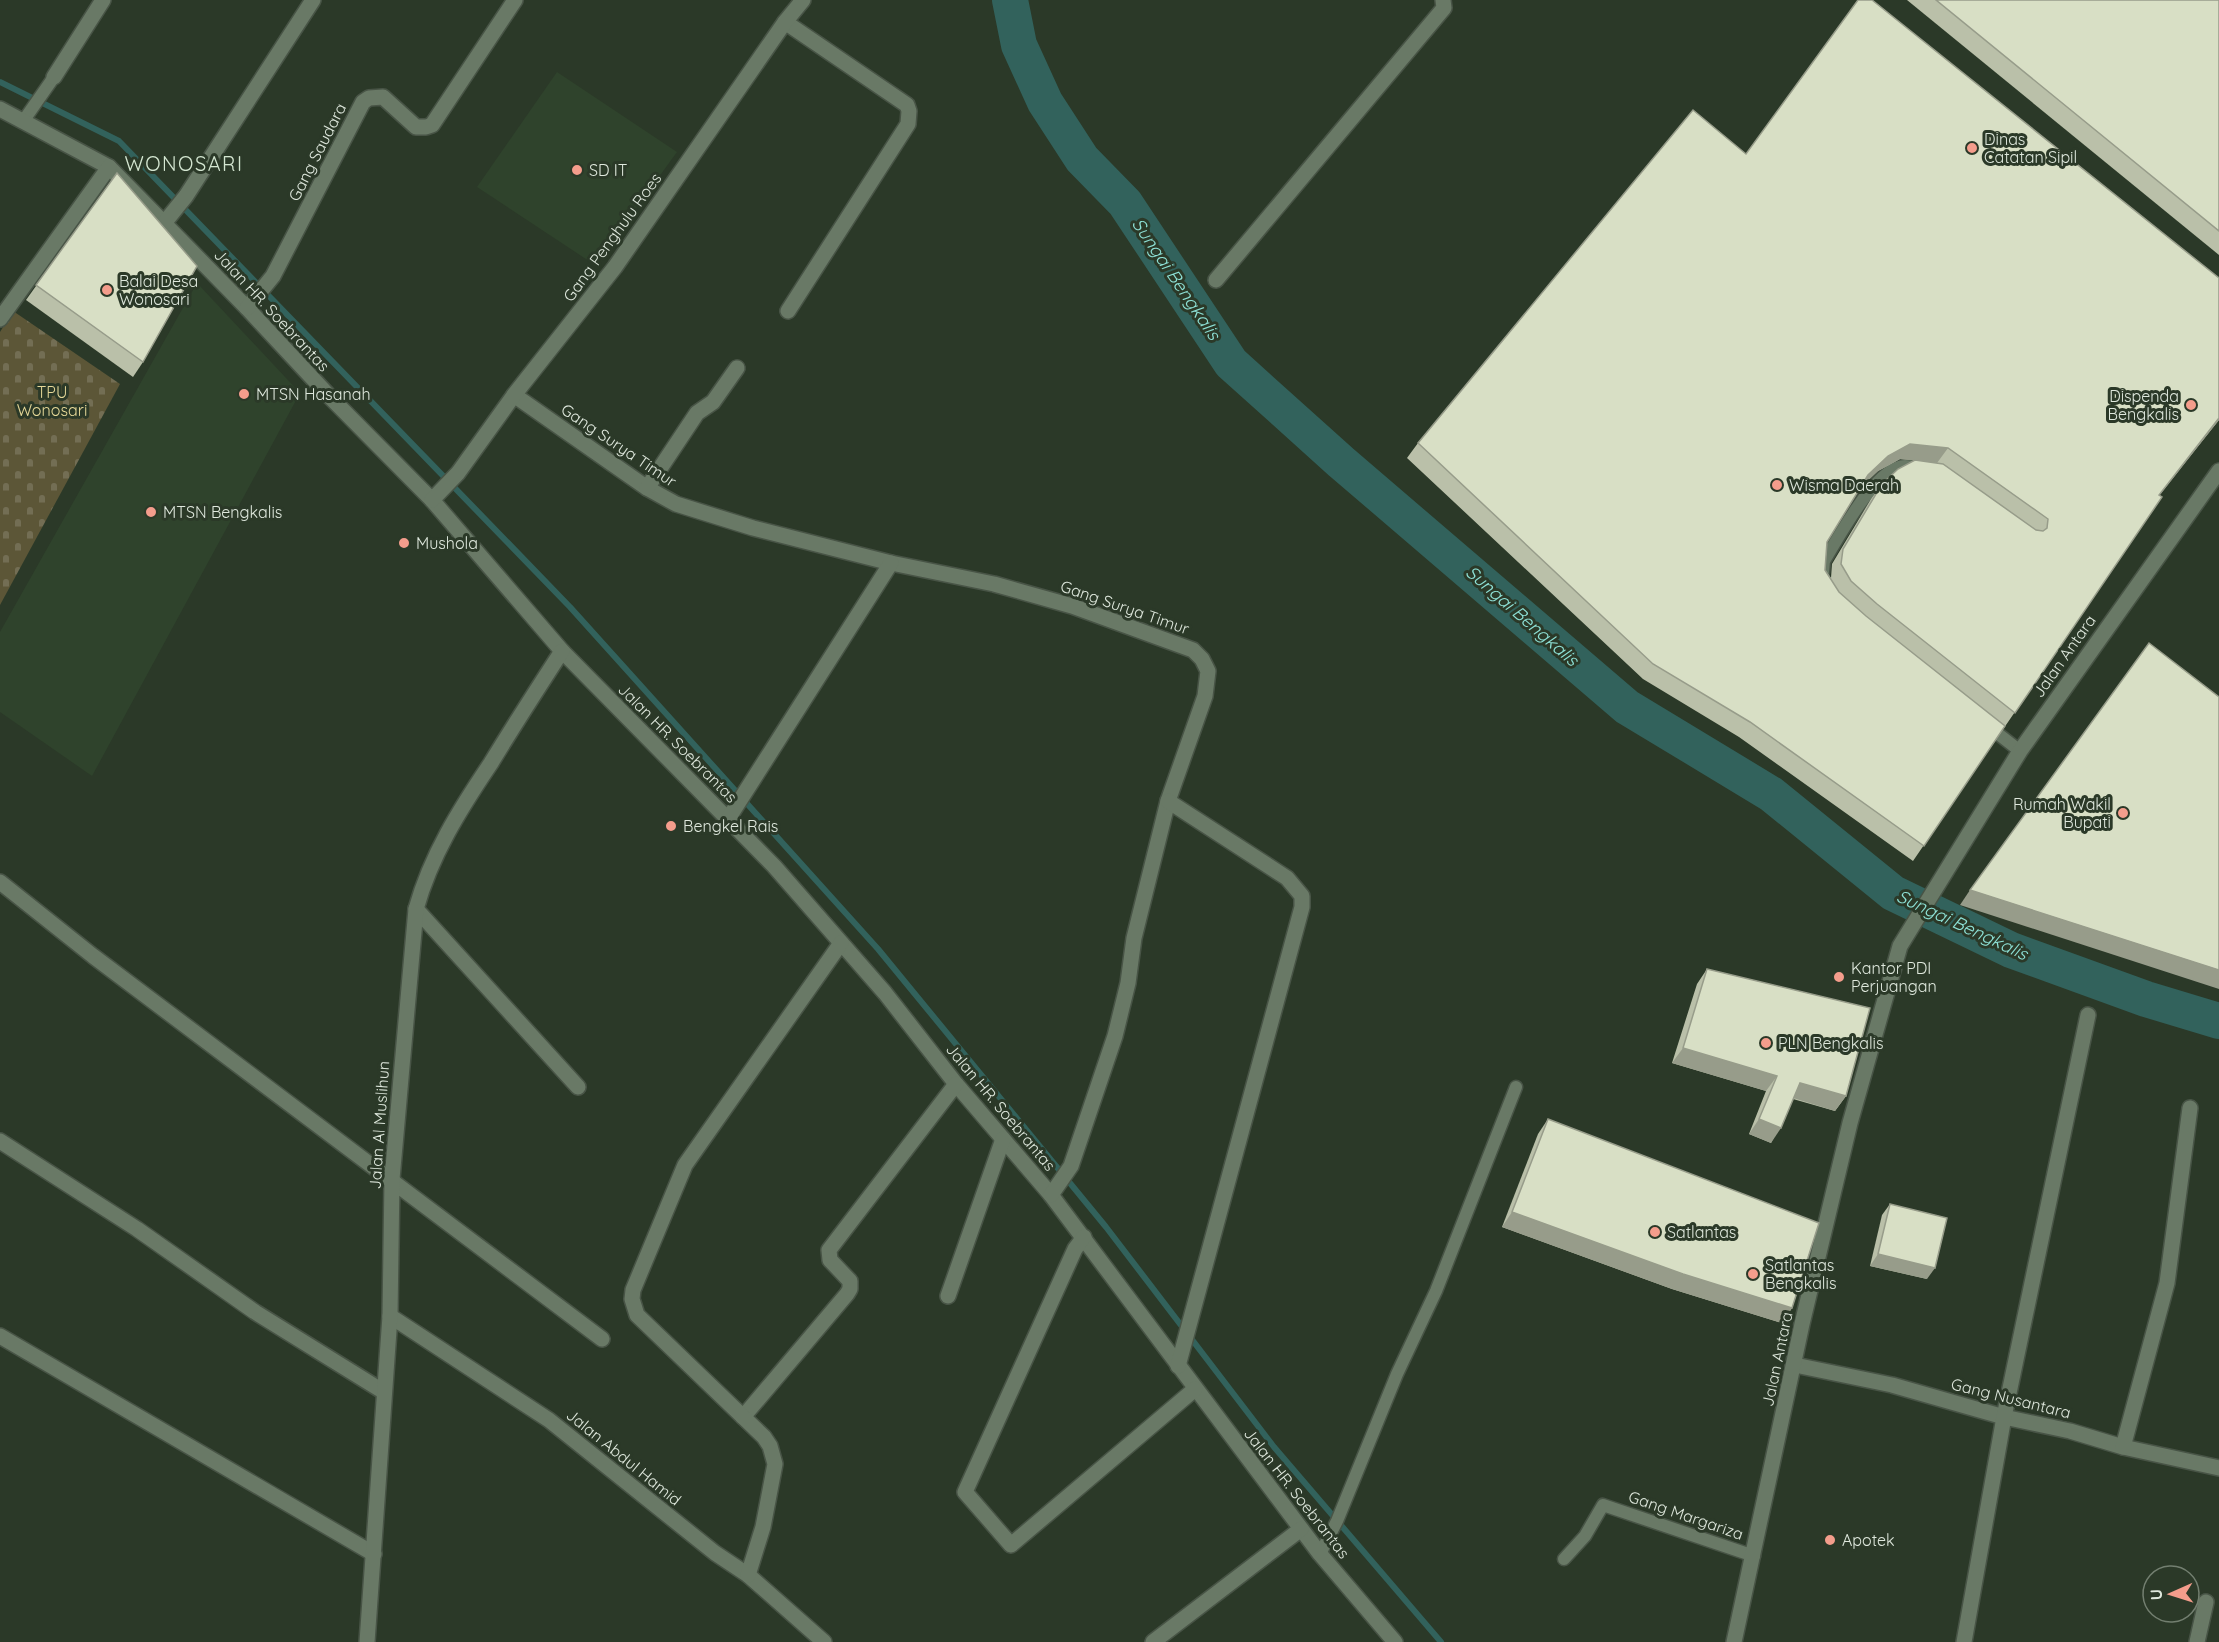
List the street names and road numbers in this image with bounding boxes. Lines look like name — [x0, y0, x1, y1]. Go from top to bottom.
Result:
street label: Gang Saudara — [284, 100, 350, 204]
street label: Gang Penghulu Roes — [559, 169, 665, 305]
street label: Jalan HR. Soebrantas — [210, 245, 334, 375]
street label: Gang Surya Timur — [557, 399, 681, 491]
street label: Gang Surya Timur — [1058, 576, 1192, 638]
street label: Jalan Antara — [2028, 611, 2100, 701]
street label: Jalan HR. Soebrantas — [614, 679, 742, 807]
street label: Jalan HR. Soebrantas — [942, 1039, 1060, 1175]
street label: Jalan Al Muslihun — [365, 1060, 393, 1190]
street label: Jalan Antara — [1757, 1310, 1797, 1408]
street label: Gang Nusantara — [1949, 1373, 2073, 1423]
street label: Jalan Abdul Hamid — [563, 1405, 685, 1509]
street label: Jalan HR. Soebrantas — [1240, 1424, 1354, 1562]
street label: Gang Margariza — [1626, 1486, 1746, 1544]

